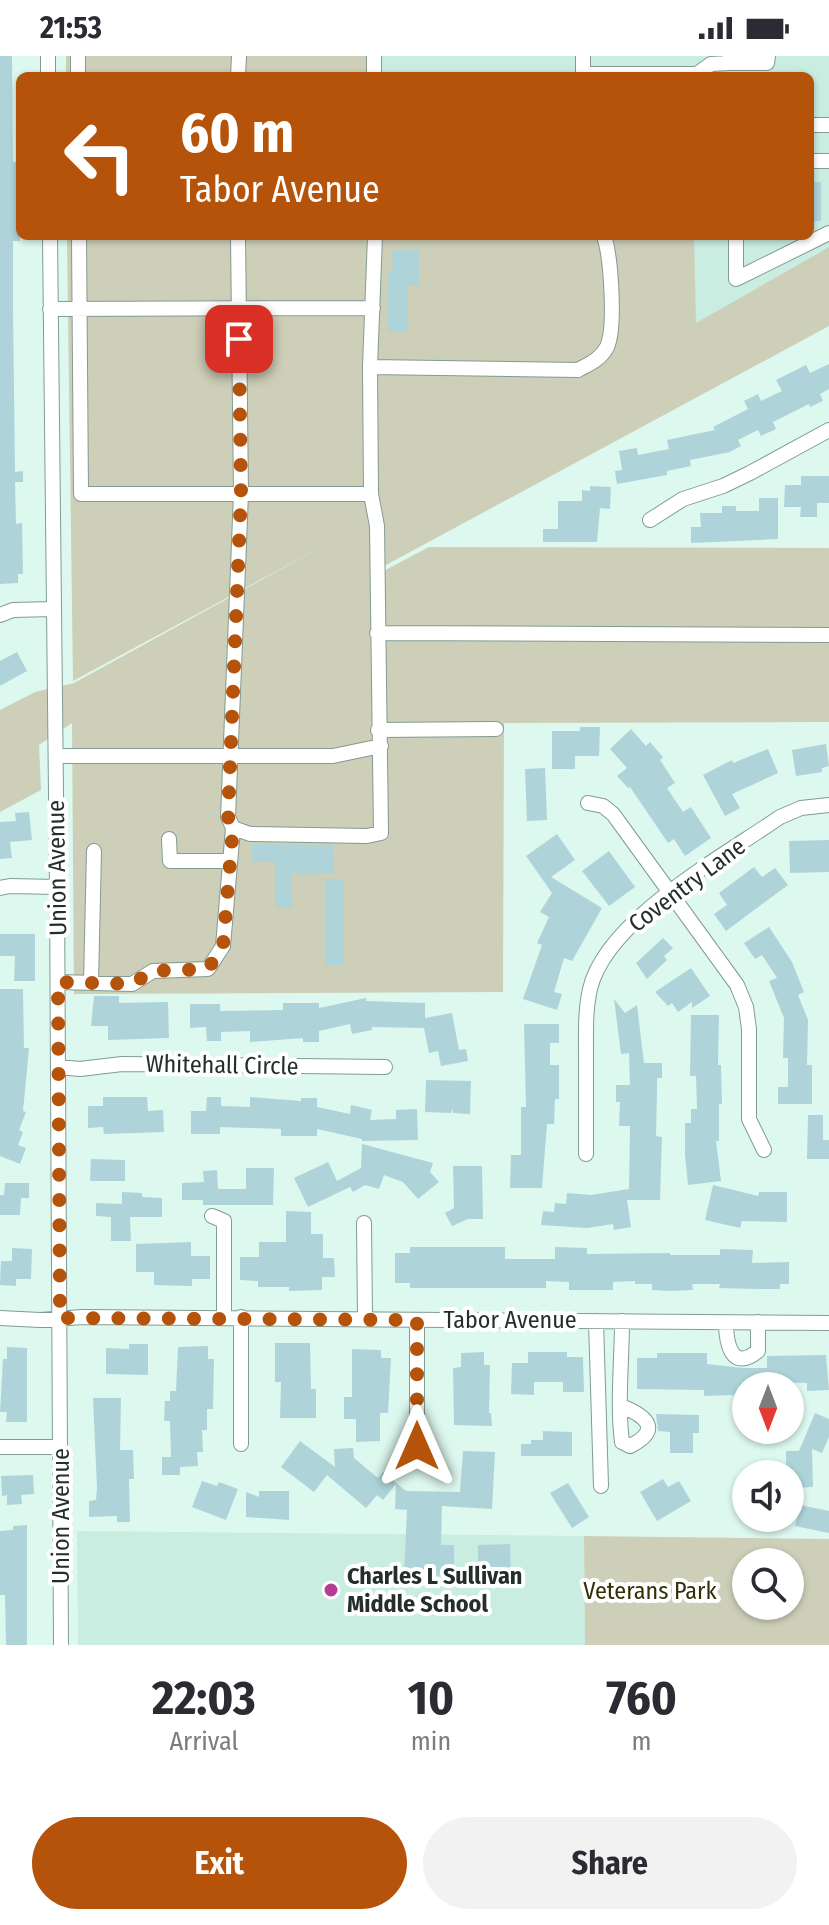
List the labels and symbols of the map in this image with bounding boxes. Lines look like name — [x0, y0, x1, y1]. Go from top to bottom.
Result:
pin — [205, 305, 273, 373]
street label: Union Avenue — [42, 800, 72, 936]
street label: Coventry Lane — [623, 832, 751, 938]
street label: Whitehall Circle — [145, 1050, 299, 1080]
street label: Tabor Avenue — [443, 1306, 577, 1334]
north arrow — [732, 1372, 804, 1444]
position arrow — [375, 1404, 459, 1488]
street label: Union Avenue — [47, 1448, 75, 1584]
place label: Charles L Sullivan Middle School — [347, 1562, 522, 1618]
park label: Veterans Park — [583, 1577, 717, 1605]
marker: Charles L Sullivan Middle School — [322, 1581, 340, 1599]

